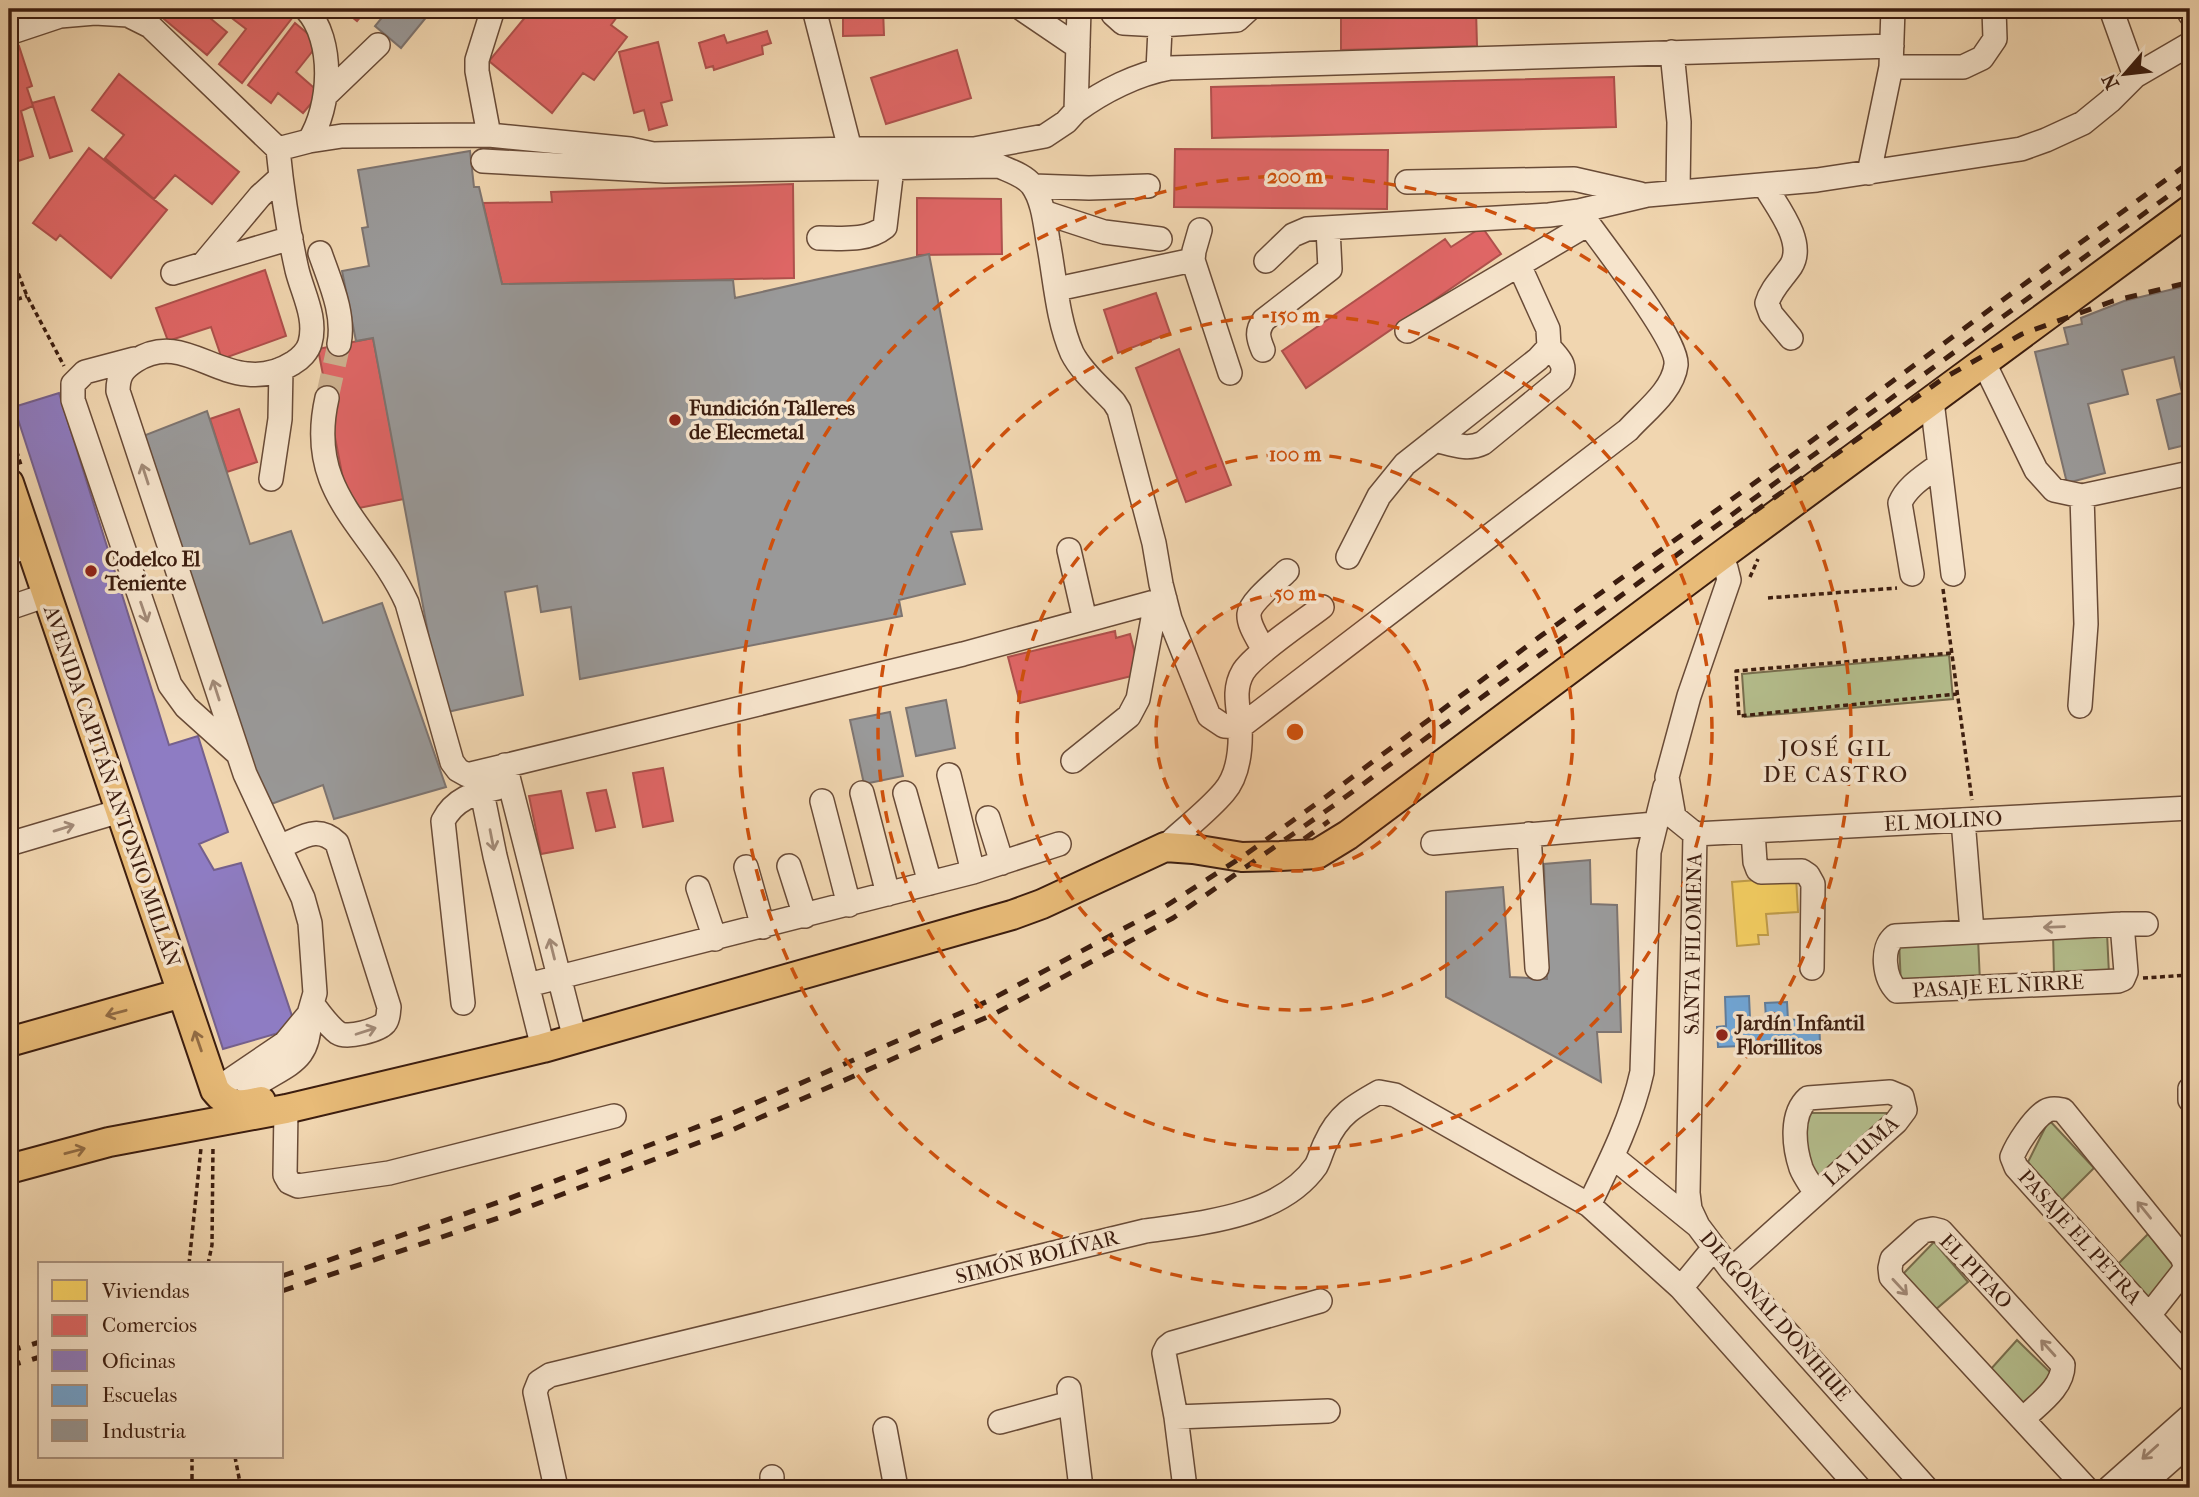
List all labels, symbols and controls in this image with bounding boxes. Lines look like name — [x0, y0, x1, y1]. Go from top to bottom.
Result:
north arrow — [2090, 38, 2160, 108]
text: N — [2098, 69, 2124, 93]
text: 200 m — [1267, 164, 1324, 188]
text: 150 m — [1270, 303, 1321, 327]
place label: Fundición Talleres de Elecmetal — [688, 396, 855, 444]
marker: Fundición Talleres de Elecmetal — [667, 412, 683, 428]
text: 100 m — [1269, 442, 1322, 466]
one-way arrow — [138, 463, 150, 485]
place label: Codelco El Teniente — [104, 547, 200, 595]
marker: Codelco El Teniente — [83, 563, 99, 579]
text: 50 m — [1274, 581, 1317, 605]
one-way arrow — [139, 600, 151, 622]
street label: AVENIDA CAPITÁN ANTONIO MILLÁN — [38, 601, 185, 970]
one-way arrow — [209, 679, 221, 701]
centre of rings — [1283, 720, 1307, 744]
district label: JOSÉ GIL DE CASTRO — [1763, 735, 1909, 788]
street label: EL MOLINO — [1883, 806, 2003, 836]
one-way arrow — [53, 820, 75, 833]
one-way arrow — [486, 828, 499, 851]
street label: SANTA FILOMENA — [1679, 853, 1707, 1035]
one-way arrow — [2042, 921, 2065, 934]
one-way arrow — [545, 938, 558, 961]
street label: PASAJE EL ÑIRRE — [1911, 970, 2085, 1002]
one-way arrow — [105, 1007, 127, 1020]
place label: Jardín Infantil Florillitos — [1734, 1011, 1865, 1059]
one-way arrow — [354, 1024, 376, 1036]
marker: Jardín Infantil Florillitos — [1714, 1027, 1730, 1043]
one-way arrow — [191, 1031, 203, 1053]
street label: LA LUMA — [1819, 1111, 1904, 1191]
one-way arrow — [63, 1144, 86, 1157]
street label: PASAJE EL PETRA — [2013, 1165, 2147, 1310]
one-way arrow — [2137, 1202, 2152, 1220]
street label: SIMÓN BOLÍVAR — [953, 1224, 1122, 1289]
street label: DIAGONAL DOÑIHUE — [1695, 1226, 1855, 1406]
street label: EL PITAO — [1935, 1229, 2017, 1313]
legend — [38, 1262, 284, 1458]
one-way arrow — [1892, 1278, 1909, 1295]
text: Viviendas — [101, 1279, 190, 1303]
text: Comercios — [102, 1313, 197, 1337]
one-way arrow — [2039, 1340, 2056, 1357]
text: Oficinas — [102, 1349, 176, 1373]
text: Escuelas — [102, 1383, 177, 1407]
text: Industria — [102, 1419, 186, 1443]
one-way arrow — [2141, 1444, 2159, 1460]

